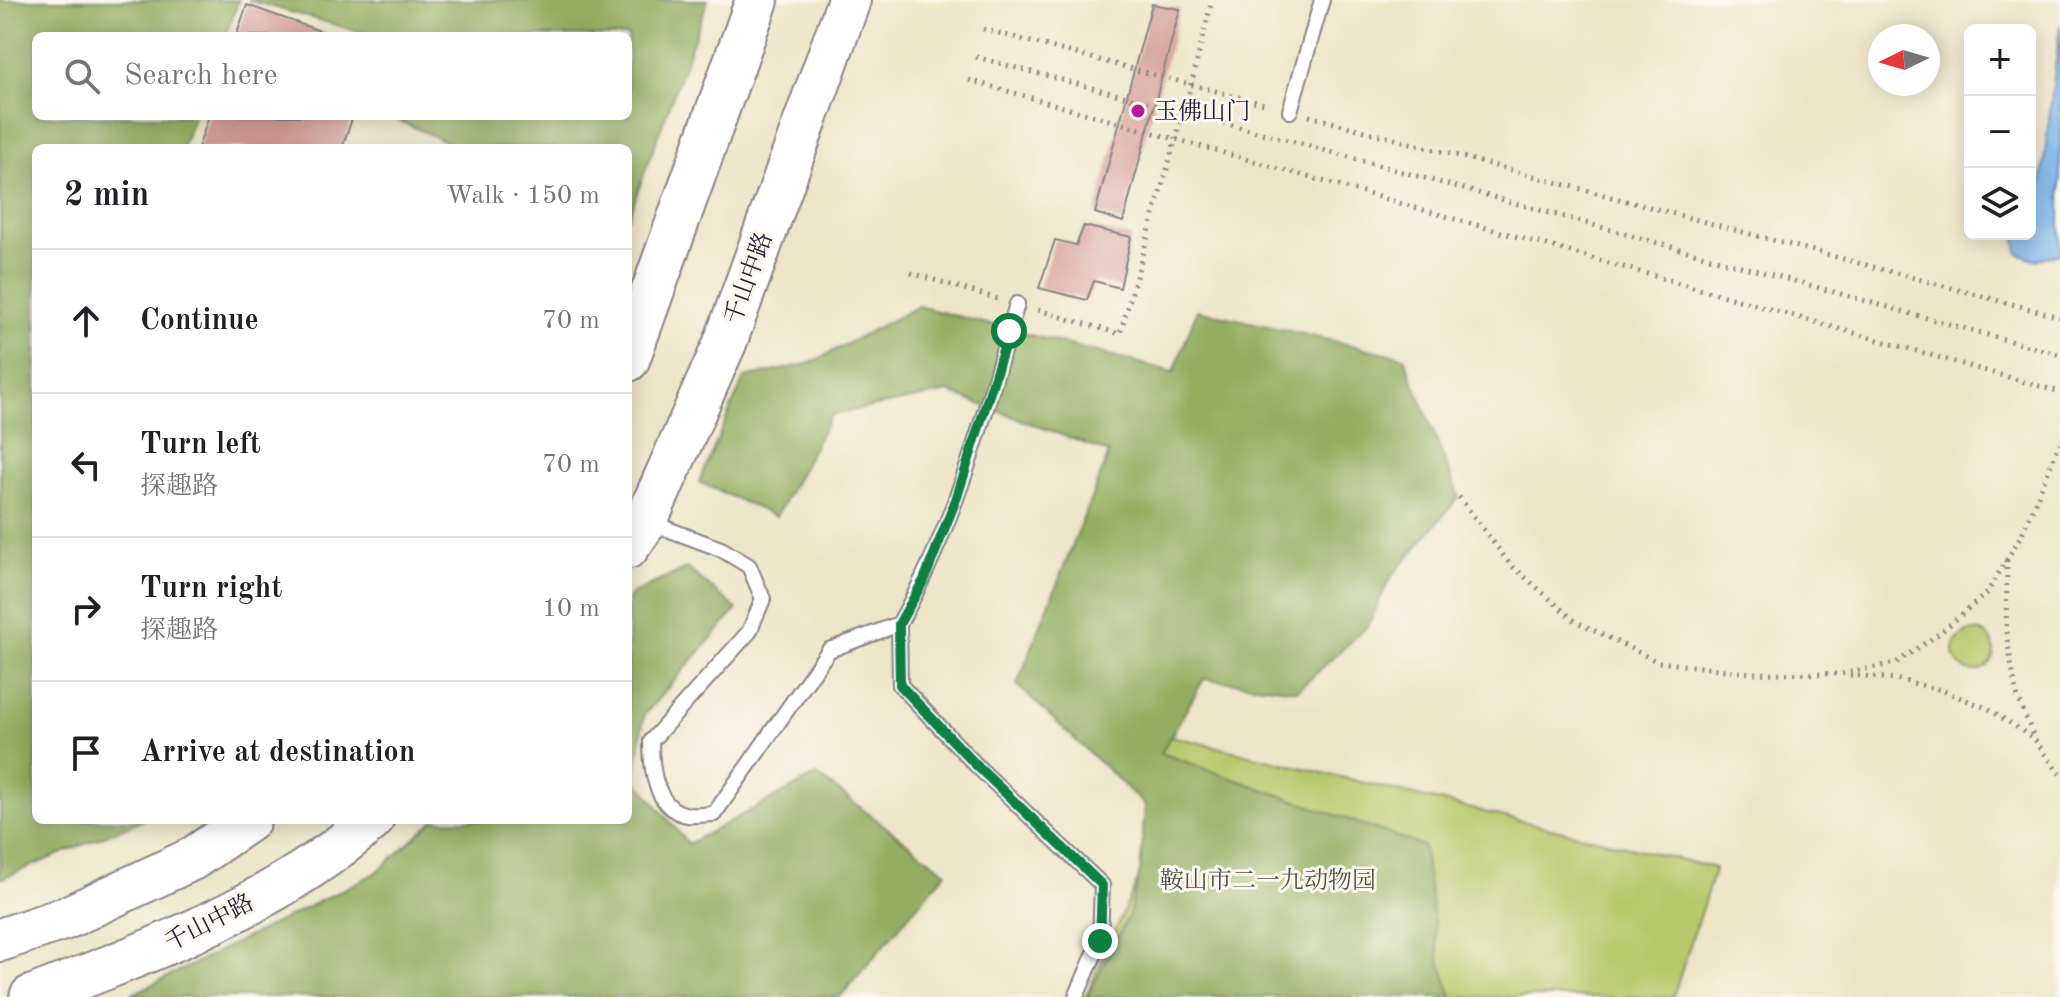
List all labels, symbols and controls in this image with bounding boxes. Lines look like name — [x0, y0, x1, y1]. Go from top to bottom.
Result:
north arrow — [1868, 24, 1940, 96]
map controls — [1964, 24, 2036, 240]
button: + — [1964, 24, 2036, 96]
search box — [32, 32, 632, 120]
icon: search — [60, 54, 104, 98]
text: Search here — [124, 61, 278, 91]
button: − — [1964, 96, 2036, 168]
place label: 玉佛山门 — [1154, 98, 1250, 125]
marker: 玉佛山门 — [1129, 102, 1147, 120]
button: layers — [1964, 168, 2036, 240]
text: 2 min — [64, 179, 149, 213]
text: Walk · 150 m — [446, 183, 600, 209]
street label: 千山中路 — [719, 228, 778, 328]
icon: ahead — [64, 299, 108, 343]
text: Continue — [140, 306, 259, 336]
text: 70 m — [542, 308, 600, 334]
route start — [991, 313, 1027, 349]
text: Turn left — [140, 430, 261, 460]
icon: left — [64, 443, 108, 487]
text: 70 m — [542, 452, 600, 478]
text: 探趣路 — [140, 474, 218, 500]
text: Turn right — [140, 574, 282, 604]
icon: right — [64, 587, 108, 631]
text: 10 m — [542, 596, 600, 622]
text: 探趣路 — [140, 618, 218, 644]
icon: arrive — [64, 731, 108, 775]
text: Arrive at destination — [140, 738, 415, 768]
park label: 鞍山市二一九动物园 — [1160, 867, 1376, 894]
street label: 千山中路 — [160, 889, 258, 956]
route end — [1082, 923, 1118, 959]

